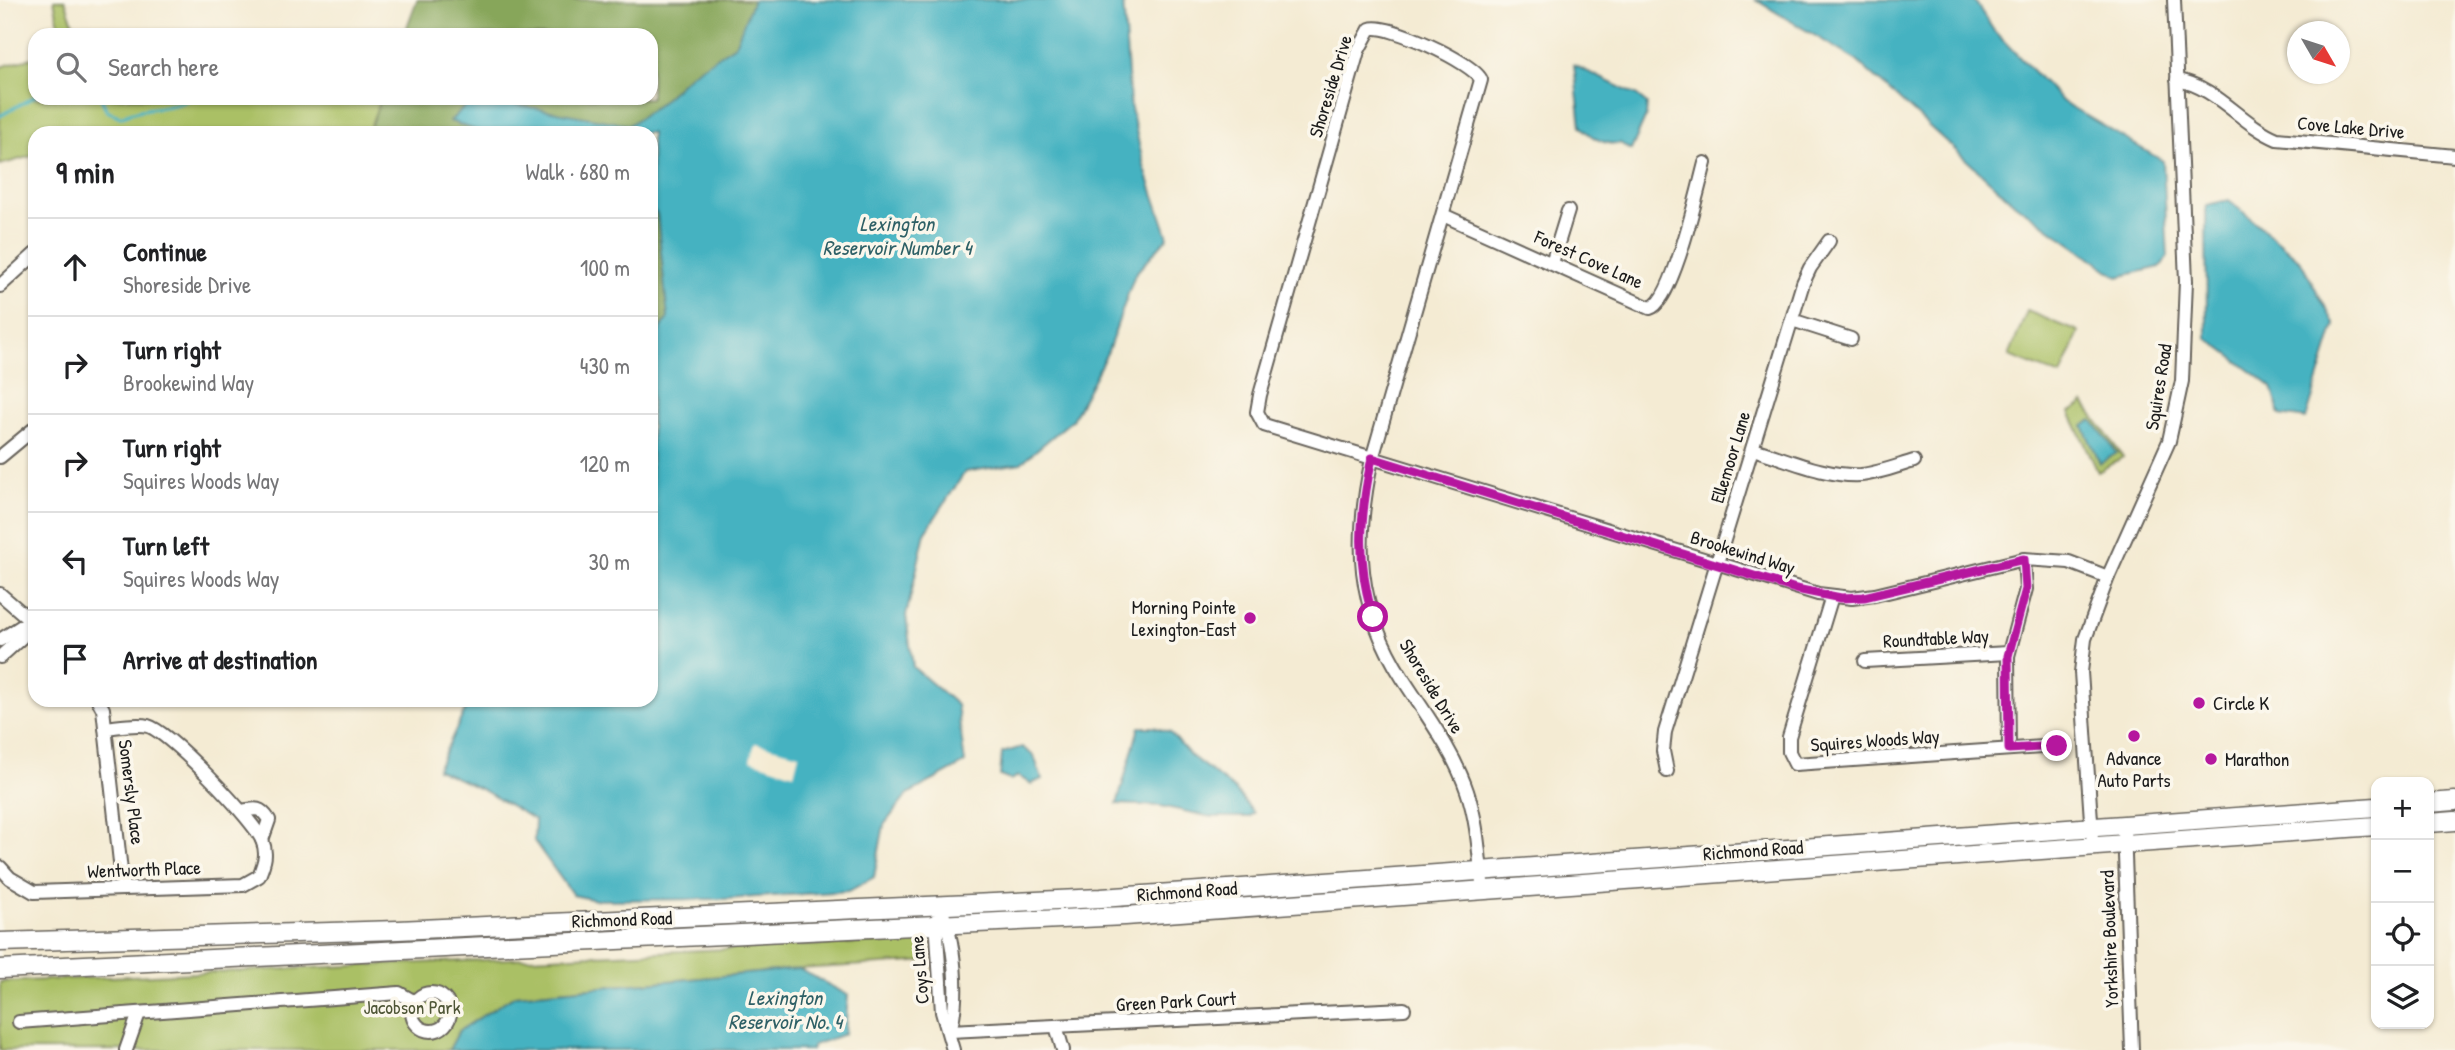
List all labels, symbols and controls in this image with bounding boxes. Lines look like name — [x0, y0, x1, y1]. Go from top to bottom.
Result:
north arrow — [2287, 21, 2350, 84]
search box — [28, 28, 658, 105]
street label: Shoreside Drive — [1302, 31, 1358, 140]
icon: search — [52, 48, 90, 86]
text: Search here — [108, 49, 219, 84]
street label: Cove Lake Drive — [2296, 109, 2406, 145]
text: 9 min — [56, 152, 115, 192]
text: Walk · 680 m — [526, 156, 630, 187]
water label: Lexington Reservoir Number 4 — [823, 209, 973, 262]
street label: Forest Cove Lane — [1530, 223, 1648, 295]
text: Continue — [123, 234, 207, 269]
icon: ahead — [56, 248, 94, 286]
text: 100 m — [580, 252, 630, 283]
text: Shoreside Drive — [123, 269, 251, 300]
text: Turn right — [123, 332, 221, 367]
street label: Squires Road — [2138, 341, 2178, 432]
icon: right — [56, 346, 94, 384]
text: 430 m — [580, 350, 630, 381]
text: Brookewind Way — [123, 367, 254, 398]
street label: Ellemoor Lane — [1704, 407, 1756, 506]
text: Turn right — [123, 430, 221, 465]
icon: right — [56, 444, 94, 482]
text: 120 m — [580, 448, 630, 479]
text: Squires Woods Way — [123, 465, 279, 496]
street label: Brookewind Way — [1687, 524, 1799, 580]
text: Turn left — [123, 528, 209, 563]
icon: left — [56, 542, 94, 580]
text: 30 m — [588, 546, 630, 577]
text: Squires Woods Way — [123, 563, 279, 594]
place label: Morning Pointe Lexington-East — [1131, 594, 1236, 642]
route start — [1357, 601, 1388, 632]
marker: Morning Pointe Lexington-East — [1242, 610, 1258, 626]
street label: Roundtable Way — [1882, 622, 1990, 654]
street label: Shoreside Drive — [1394, 634, 1471, 738]
icon: arrive — [56, 640, 94, 678]
text: Arrive at destination — [123, 642, 318, 677]
place label: Circle K — [2213, 690, 2269, 716]
marker: Circle K — [2191, 695, 2207, 711]
street label: Squires Woods Way — [1810, 723, 1940, 757]
marker: Advance Auto Parts — [2126, 728, 2142, 744]
route end — [2041, 730, 2072, 761]
street label: Somersly Place — [113, 738, 151, 846]
place label: Advance Auto Parts — [2097, 745, 2171, 793]
place label: Marathon — [2225, 746, 2289, 772]
marker: Marathon — [2203, 751, 2219, 767]
map controls — [2371, 777, 2434, 1029]
button: + — [2371, 777, 2434, 840]
street label: Richmond Road — [1702, 833, 1805, 866]
button: − — [2371, 840, 2434, 903]
street label: Wentworth Place — [87, 854, 202, 884]
street label: Yorkshire Boulevard — [2094, 869, 2124, 1008]
street label: Richmond Road — [1136, 874, 1239, 907]
button: locate — [2371, 903, 2434, 966]
street label: Richmond Road — [571, 904, 673, 934]
street label: Coys Lane — [903, 934, 935, 1005]
button: layers — [2371, 966, 2434, 1029]
water label: Lexington Reservoir No. 4 — [728, 983, 844, 1036]
street label: Green Park Court — [1115, 985, 1237, 1017]
park label: Jacobson Park — [363, 994, 461, 1020]

